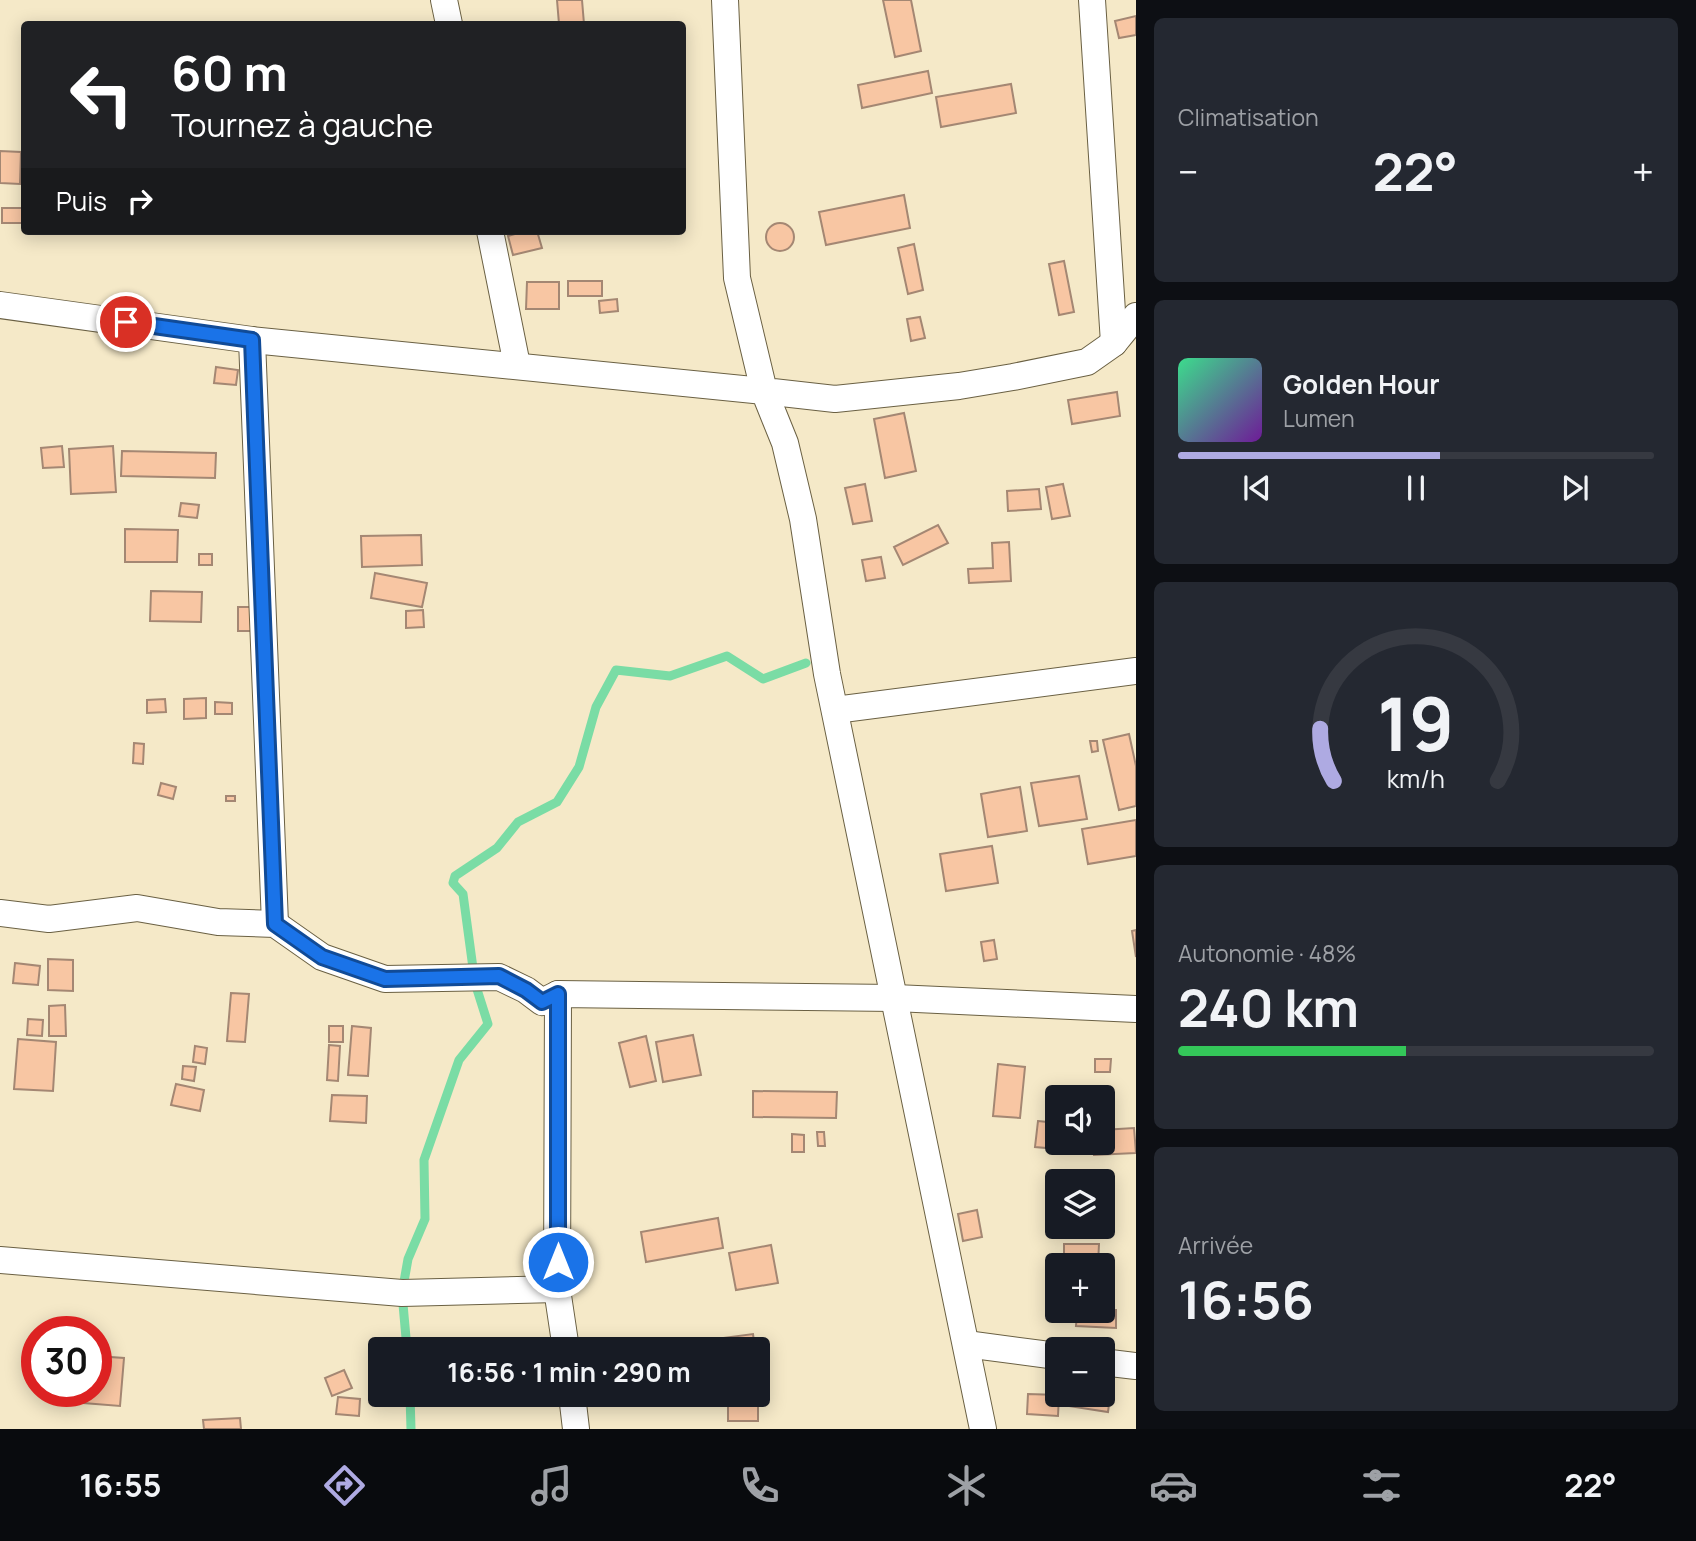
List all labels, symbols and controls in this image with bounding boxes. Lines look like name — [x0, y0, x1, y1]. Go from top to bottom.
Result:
text: 60 m — [171, 39, 288, 106]
icon: left — [56, 49, 147, 140]
text: Climatisation — [1178, 101, 1319, 133]
text: Tournez à gauche — [171, 103, 433, 147]
text: 22° — [1373, 136, 1458, 207]
text: − — [1178, 145, 1199, 197]
text: + — [1632, 145, 1654, 197]
icon: right — [121, 182, 159, 220]
text: Puis — [56, 183, 107, 219]
pin — [96, 292, 156, 352]
icon: arrive — [107, 303, 145, 341]
text: Golden Hour — [1283, 366, 1440, 402]
text: Lumen — [1283, 402, 1355, 434]
icon: previous — [1238, 469, 1276, 507]
icon: pause — [1397, 469, 1435, 507]
icon: next — [1556, 469, 1594, 507]
text: 19 — [1377, 673, 1455, 773]
text: km/h — [1387, 760, 1445, 795]
text: Autonomie · 48% — [1178, 937, 1356, 969]
text: 240 km — [1178, 972, 1359, 1043]
map controls — [1045, 1085, 1115, 1407]
button: sound — [1045, 1085, 1115, 1155]
button: layers — [1045, 1169, 1115, 1239]
position arrow — [521, 1225, 595, 1299]
text: Arrivée — [1178, 1229, 1253, 1261]
button: + — [1045, 1253, 1115, 1323]
text: 16:56 — [1178, 1264, 1314, 1335]
speed limit sign: 30 — [21, 1316, 112, 1407]
button: − — [1045, 1337, 1115, 1407]
text: 16:56 · 1 min · 290 m — [447, 1354, 691, 1390]
icon: directions — [320, 1461, 369, 1510]
icon: music — [527, 1461, 576, 1510]
icon: phone — [735, 1461, 784, 1510]
icon: climate — [942, 1461, 991, 1510]
icon: car — [1149, 1461, 1198, 1510]
icon: filters — [1357, 1461, 1406, 1510]
text: 16:55 — [79, 1463, 162, 1507]
text: 22° — [1564, 1463, 1617, 1507]

